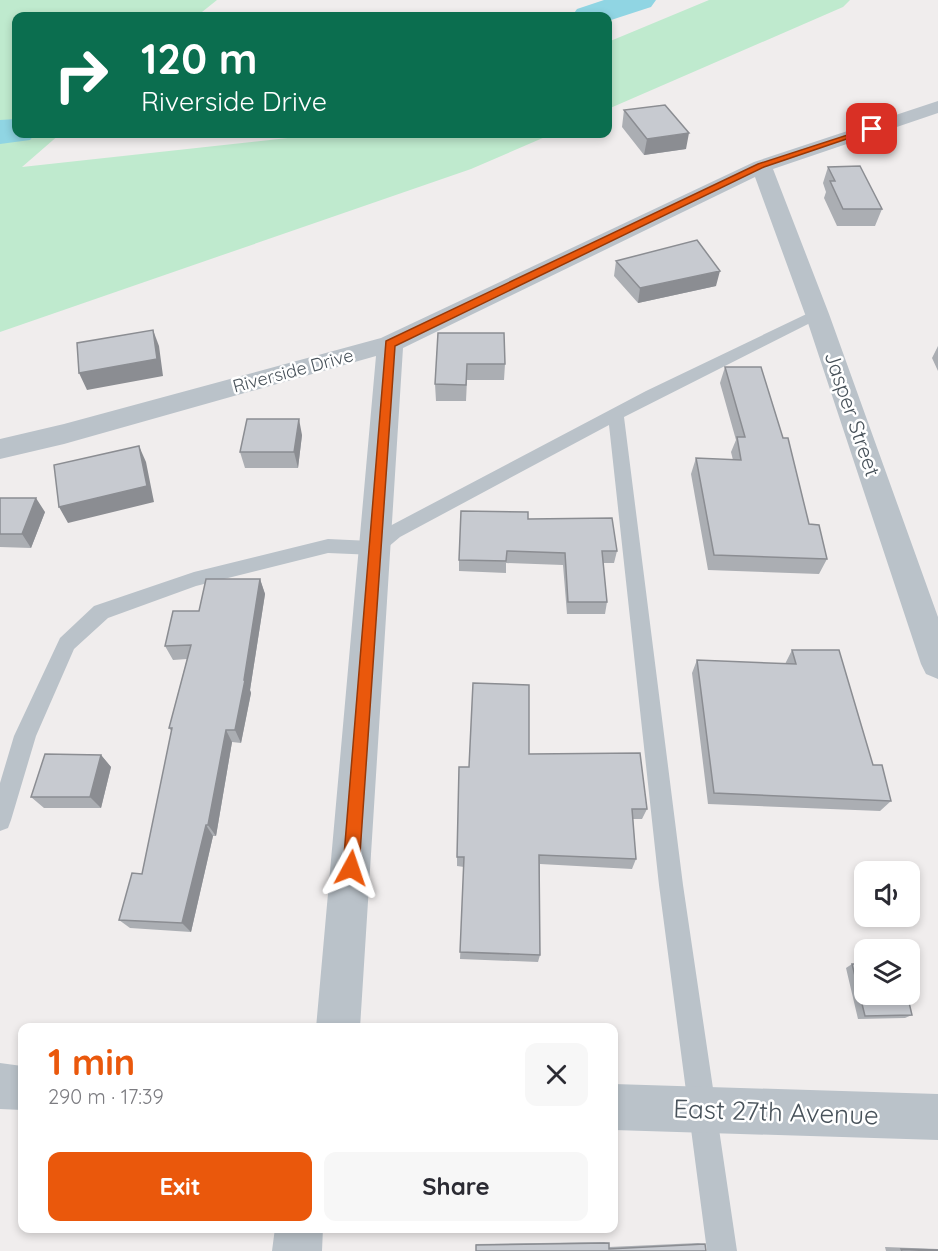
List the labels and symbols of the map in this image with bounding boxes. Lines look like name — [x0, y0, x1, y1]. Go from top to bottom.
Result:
pin — [846, 103, 897, 154]
street label: Riverside Drive — [230, 343, 356, 398]
street label: Jasper Street — [819, 348, 886, 480]
position arrow — [319, 836, 383, 900]
street label: East 27th Avenue — [673, 1091, 879, 1132]

